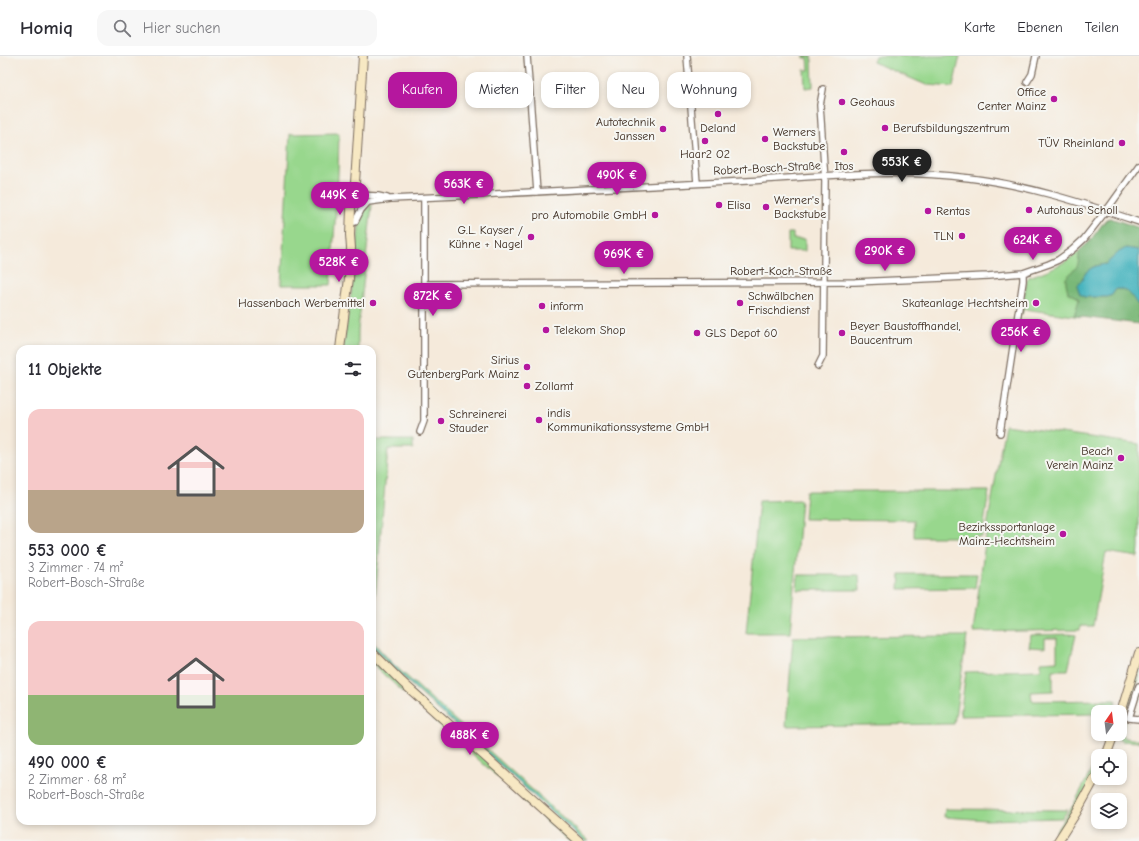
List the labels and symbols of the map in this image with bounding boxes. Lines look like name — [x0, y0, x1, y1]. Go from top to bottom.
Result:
place label: Office Center Mainz — [977, 85, 1047, 113]
marker: Office Center Mainz — [1049, 94, 1059, 104]
place label: Geohaus — [850, 95, 895, 109]
marker: Geohaus — [837, 97, 847, 107]
marker: Deland — [713, 109, 723, 119]
place label: Autotechnik Janssen — [596, 115, 655, 143]
place label: Deland — [700, 121, 736, 135]
place label: Berufsbildungszentrum — [893, 121, 1010, 135]
marker: Berufsbildungszentrum — [880, 123, 890, 133]
marker: Autotechnik Janssen — [658, 124, 668, 134]
place label: Werners Backstube — [773, 125, 825, 153]
marker: Werners Backstube — [760, 134, 770, 144]
marker: Haar2 O2 — [700, 136, 710, 146]
place label: TÜV Rheinland — [1038, 136, 1114, 150]
marker: TÜV Rheinland — [1117, 138, 1127, 148]
place label: Haar2 O2 — [680, 147, 730, 161]
marker: Itos — [839, 147, 849, 157]
pin: 553K € — [869, 149, 935, 183]
street label: Robert-Bosch-Straße — [713, 158, 821, 178]
place label: Itos — [834, 159, 854, 173]
pin: 490K € — [584, 162, 650, 196]
pin: 563K € — [431, 171, 497, 205]
pin: 449K € — [307, 182, 373, 216]
place label: Werner's Backstube — [774, 193, 826, 221]
place label: Elisa — [727, 198, 751, 212]
marker: Elisa — [714, 200, 724, 210]
marker: Werner's Backstube — [761, 202, 771, 212]
place label: Autohaus Scholl — [1037, 203, 1118, 217]
place label: Rentas — [936, 204, 970, 218]
marker: Autohaus Scholl — [1024, 205, 1034, 215]
marker: Rentas — [923, 206, 933, 216]
place label: pro Automobile GmbH — [531, 208, 647, 222]
marker: pro Automobile GmbH — [650, 210, 660, 220]
place label: G.L. Kayser / Kühne + Nagel — [449, 223, 523, 251]
pin: 624K € — [1000, 227, 1066, 261]
place label: TLN — [934, 229, 954, 243]
marker: TLN — [957, 231, 967, 241]
marker: G.L. Kayser / Kühne + Nagel — [526, 232, 536, 242]
pin: 290K € — [852, 238, 918, 272]
pin: 969K € — [591, 241, 657, 275]
pin: 528K € — [306, 249, 372, 283]
street label: Robert-Koch-Straße — [730, 264, 832, 278]
pin: 872K € — [400, 283, 466, 317]
place label: Schwälbchen Frischdienst — [748, 289, 814, 317]
place label: Hassenbach Werbemittel — [238, 296, 365, 310]
place label: Skateanlage Hechtsheim — [902, 296, 1028, 310]
marker: Hassenbach Werbemittel — [368, 298, 378, 308]
marker: Schwälbchen Frischdienst — [735, 298, 745, 308]
marker: Skateanlage Hechtsheim — [1031, 298, 1041, 308]
place label: inform — [550, 299, 584, 313]
marker: inform — [537, 301, 547, 311]
place label: Beyer Baustoffhandel, Baucentrum — [850, 319, 961, 347]
pin: 256K € — [988, 319, 1054, 353]
place label: Telekom Shop — [554, 323, 626, 337]
marker: Telekom Shop — [541, 325, 551, 335]
place label: GLS Depot 60 — [705, 326, 778, 340]
marker: GLS Depot 60 — [692, 328, 702, 338]
marker: Beyer Baustoffhandel, Baucentrum — [837, 328, 847, 338]
place label: Sirius GutenbergPark Mainz — [408, 353, 520, 381]
marker: Sirius GutenbergPark Mainz — [522, 362, 532, 372]
place label: Zollamt — [535, 379, 574, 393]
marker: Zollamt — [522, 381, 532, 391]
place label: indis Kommunikationssysteme GmbH — [547, 406, 709, 434]
place label: Schreinerei Stauder — [449, 407, 507, 435]
marker: indis Kommunikationssysteme GmbH — [534, 415, 544, 425]
marker: Schreinerei Stauder — [436, 416, 446, 426]
place label: Beach Verein Mainz — [1047, 444, 1114, 472]
marker: Beach Verein Mainz — [1116, 453, 1126, 463]
place label: Bezirkssportanlage Mainz-Hechtsheim — [958, 520, 1055, 548]
marker: Bezirkssportanlage Mainz-Hechtsheim — [1058, 529, 1068, 539]
north arrow — [1091, 705, 1127, 741]
pin: 488K € — [437, 722, 503, 756]

